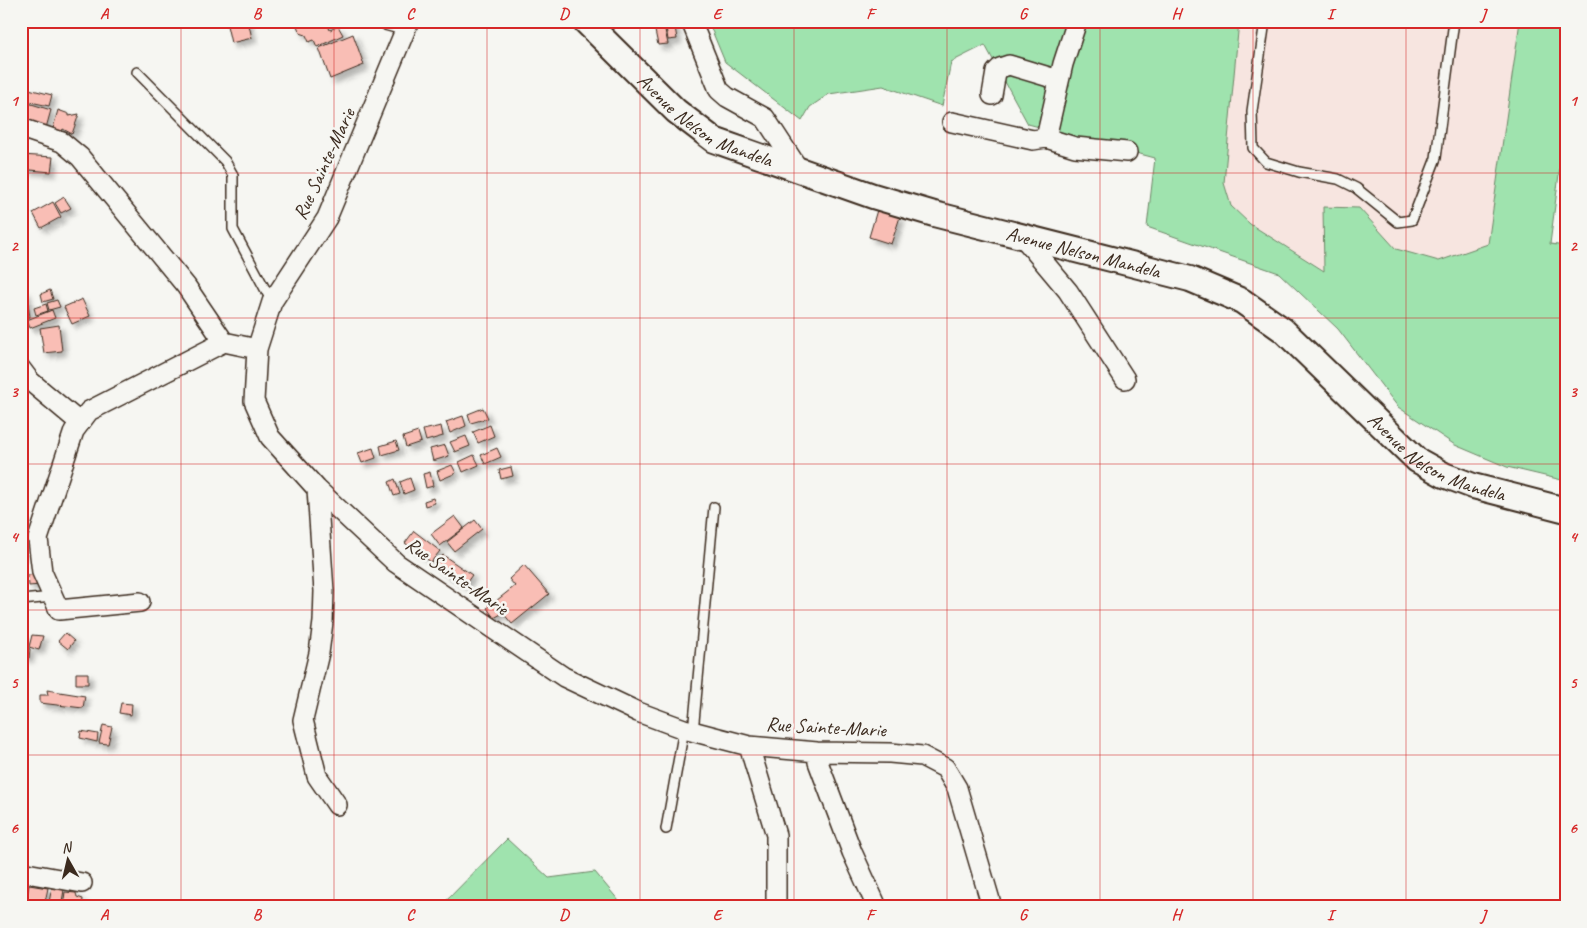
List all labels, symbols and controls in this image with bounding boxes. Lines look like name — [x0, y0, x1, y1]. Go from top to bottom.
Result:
text: A — [100, 4, 110, 24]
text: B — [253, 4, 263, 24]
text: C — [406, 4, 416, 24]
text: D — [559, 4, 570, 24]
text: E — [713, 4, 724, 24]
text: F — [866, 4, 877, 24]
text: G — [1019, 4, 1029, 24]
text: H — [1171, 4, 1183, 24]
text: I — [1327, 4, 1337, 24]
text: J — [1479, 4, 1488, 24]
street label: Avenue Nelson Mandela — [632, 68, 778, 173]
text: 1 — [10, 91, 19, 111]
text: 1 — [1569, 91, 1578, 111]
street label: Rue Sainte-Marie — [287, 103, 361, 224]
street label: Avenue Nelson Mandela — [1004, 220, 1165, 284]
text: 2 — [10, 236, 19, 256]
text: 2 — [1569, 236, 1578, 256]
text: 3 — [10, 382, 19, 402]
text: 3 — [1569, 382, 1578, 402]
street label: Avenue Nelson Mandela — [1363, 407, 1510, 507]
text: 4 — [10, 527, 19, 547]
text: 4 — [1569, 527, 1578, 547]
street label: Rue Sainte-Marie — [401, 531, 514, 621]
text: 5 — [11, 673, 20, 693]
text: 5 — [1570, 673, 1579, 693]
street label: Rue Sainte-Marie — [766, 711, 888, 743]
text: 6 — [10, 818, 19, 838]
text: 6 — [1569, 818, 1578, 838]
north arrow — [42, 836, 92, 886]
text: N — [61, 838, 74, 857]
text: A — [100, 905, 110, 925]
text: B — [253, 905, 263, 925]
text: C — [406, 905, 416, 925]
text: D — [559, 905, 570, 925]
text: E — [713, 905, 724, 925]
text: F — [866, 905, 877, 925]
text: G — [1019, 905, 1029, 925]
text: H — [1171, 905, 1183, 925]
text: I — [1327, 905, 1337, 925]
text: J — [1479, 905, 1488, 925]

